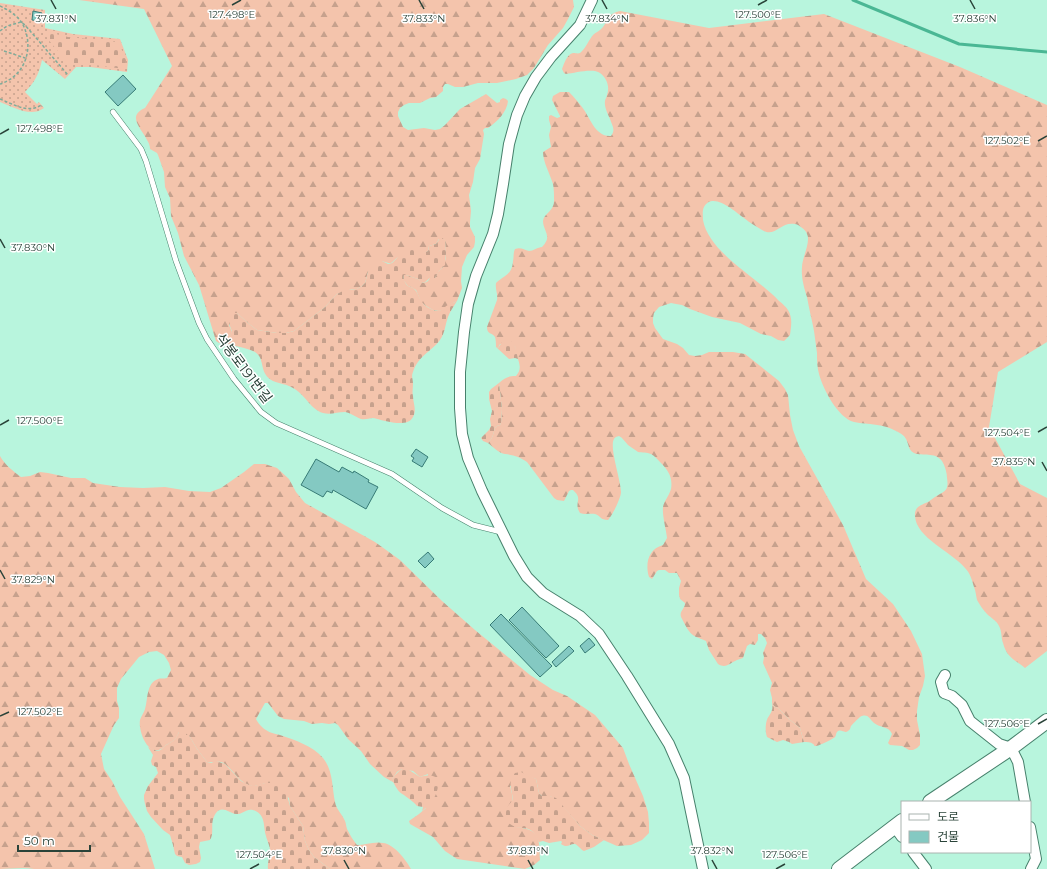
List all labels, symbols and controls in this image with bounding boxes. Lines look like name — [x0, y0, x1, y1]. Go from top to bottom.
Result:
text: 127.498°E — [209, 8, 256, 21]
text: 127.500°E — [735, 8, 782, 21]
text: 37.831°N — [35, 12, 77, 25]
text: 37.833°N — [403, 12, 445, 25]
text: 37.834°N — [585, 12, 629, 25]
text: 37.836°N — [953, 12, 997, 25]
text: 127.498°E — [17, 122, 64, 135]
text: 127.502°E — [984, 134, 1030, 147]
text: 37.830°N — [11, 241, 55, 254]
street label: 석봉로191번길 — [212, 329, 276, 407]
text: 127.500°E — [17, 414, 64, 427]
text: 127.504°E — [984, 426, 1030, 439]
text: 37.835°N — [993, 455, 1035, 468]
text: 37.829°N — [11, 573, 55, 586]
text: 127.502°E — [17, 705, 63, 718]
text: 127.506°E — [984, 717, 1030, 730]
legend — [901, 801, 1031, 853]
text: 도로 — [937, 809, 959, 824]
scale bar — [18, 827, 90, 853]
text: 건물 — [937, 829, 959, 844]
text: 50 m — [24, 833, 55, 848]
text: 37.830°N — [322, 844, 366, 857]
text: 37.831°N — [507, 844, 549, 857]
text: 37.832°N — [690, 844, 734, 857]
text: 127.504°E — [236, 848, 282, 861]
text: 127.506°E — [762, 848, 808, 861]

